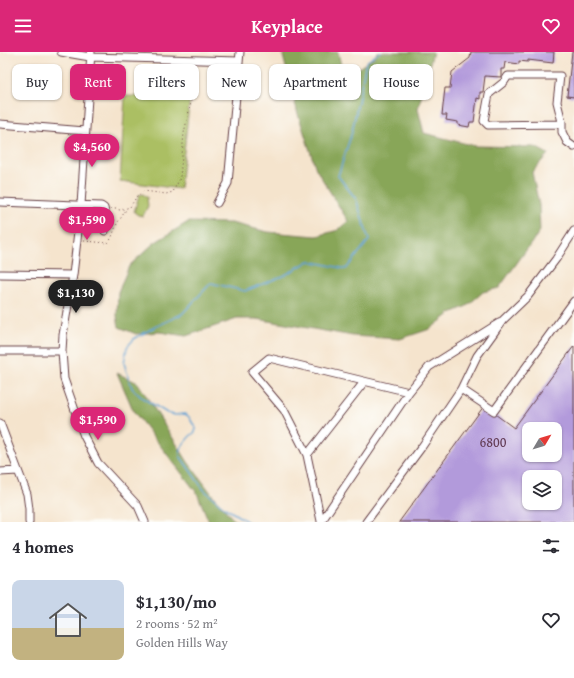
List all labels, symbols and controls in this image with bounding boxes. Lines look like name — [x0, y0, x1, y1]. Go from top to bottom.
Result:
text: Keyplace — [251, 13, 323, 40]
icon: menu — [12, 15, 34, 37]
icon: heart — [540, 15, 562, 37]
chip: Buy — [12, 64, 62, 100]
chip: Rent — [70, 64, 126, 100]
chip: Filters — [134, 64, 199, 100]
chip: New — [207, 64, 261, 100]
chip: Apartment — [269, 64, 361, 100]
chip: House — [369, 64, 433, 100]
pin: $4,560 — [59, 134, 125, 168]
text: $4,560 — [73, 137, 111, 156]
pin: $1,590 — [54, 207, 120, 241]
text: $1,590 — [68, 210, 106, 229]
pin: $1,130 — [43, 280, 109, 314]
text: $1,130 — [57, 283, 95, 302]
pin: $1,590 — [65, 407, 131, 441]
text: $1,590 — [79, 410, 117, 429]
north arrow — [522, 422, 562, 462]
map controls — [522, 422, 562, 510]
house number: 6800 — [480, 432, 507, 452]
button: layers — [522, 470, 562, 510]
text: 4 homes — [12, 534, 74, 559]
icon: filters — [540, 535, 562, 557]
text: $1,130/mo — [136, 589, 217, 614]
icon: home — [44, 596, 92, 644]
icon: heart — [540, 609, 562, 631]
text: 2 rooms · 52 m² — [136, 614, 218, 633]
text: Golden Hills Way — [136, 633, 228, 652]

